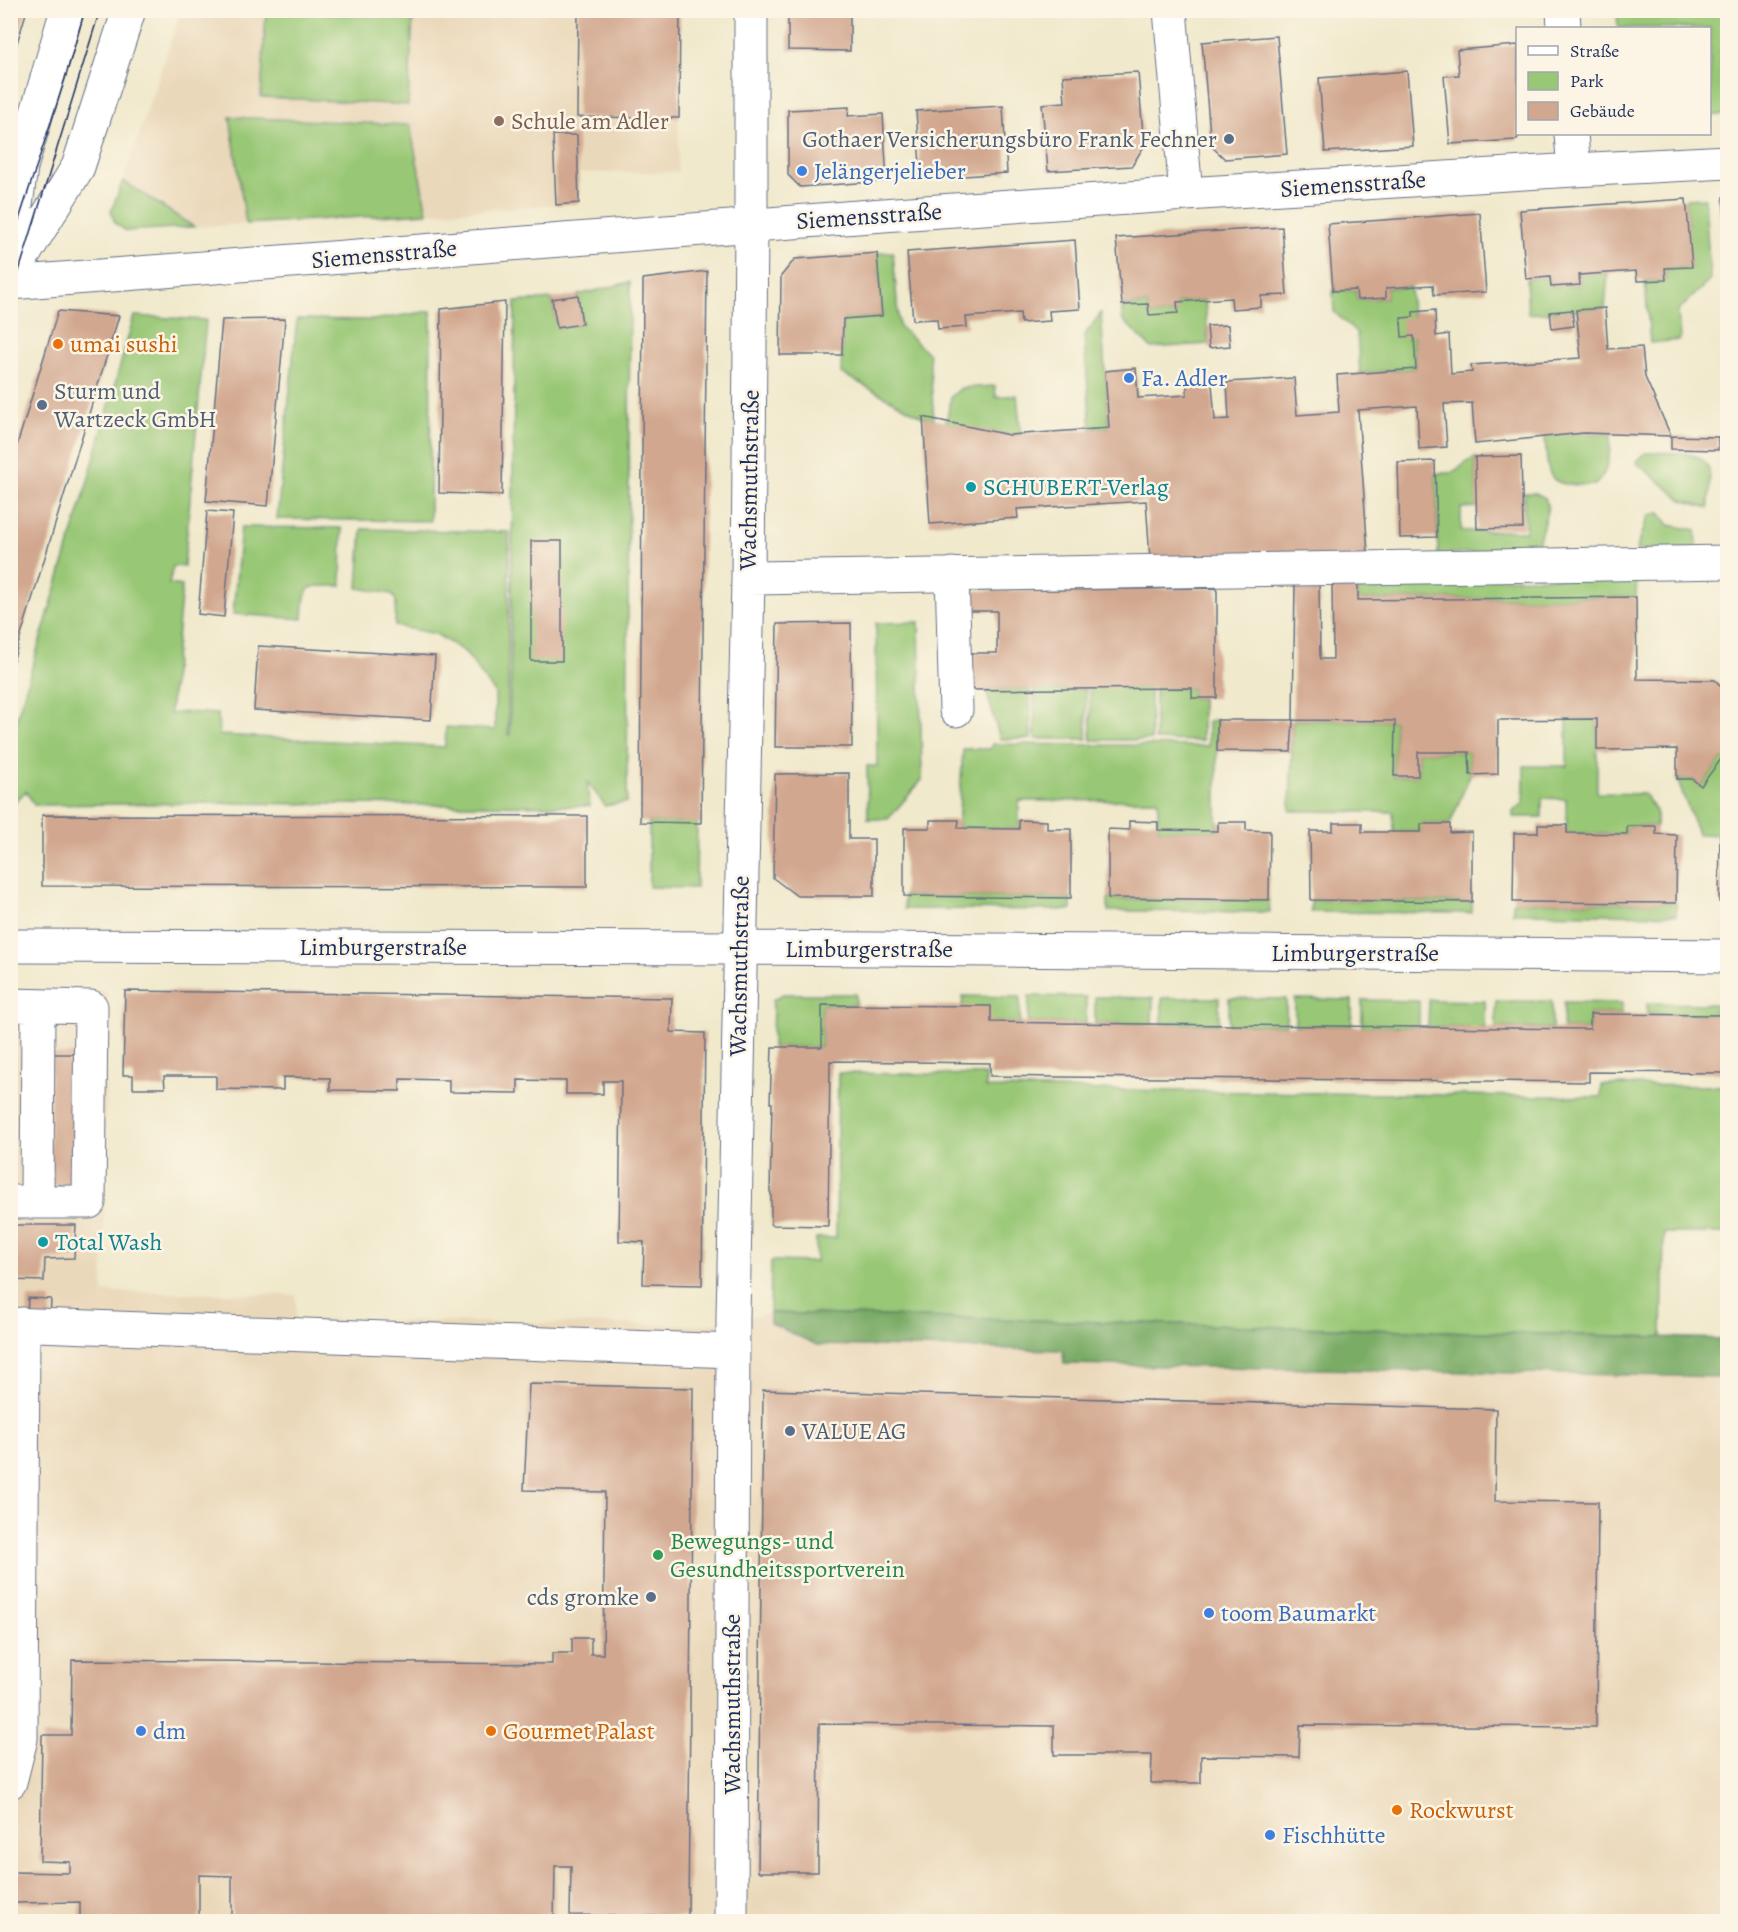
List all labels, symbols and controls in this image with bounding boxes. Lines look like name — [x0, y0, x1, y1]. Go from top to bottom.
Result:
legend — [1516, 27, 1711, 135]
text: Straße — [1570, 39, 1619, 63]
text: Park — [1570, 69, 1604, 93]
text: Gebäude — [1570, 99, 1635, 123]
place label: Schule am Adler — [511, 105, 669, 137]
marker: Schule am Adler — [492, 114, 506, 128]
place label: Gothaer Versicherungsbüro Frank Fechner — [802, 123, 1217, 155]
marker: Gothaer Versicherungsbüro Frank Fechner — [1222, 132, 1236, 146]
place label: Jelängerjelieber — [814, 155, 966, 187]
street label: Siemensstraße — [1279, 163, 1427, 205]
marker: Jelängerjelieber — [795, 164, 809, 178]
street label: Siemensstraße — [795, 195, 943, 237]
street label: Siemensstraße — [310, 232, 458, 276]
place label: umai sushi — [70, 328, 178, 360]
marker: umai sushi — [51, 337, 65, 351]
place label: Fa. Adler — [1141, 362, 1227, 394]
marker: Fa. Adler — [1122, 371, 1136, 385]
place label: Sturm und Wartzeck GmbH — [53, 375, 217, 435]
street label: Wachsmuthstraße — [731, 389, 767, 572]
marker: Sturm und Wartzeck GmbH — [35, 398, 49, 412]
place label: SCHUBERT-Verlag — [983, 471, 1169, 503]
marker: SCHUBERT-Verlag — [964, 480, 978, 494]
street label: Wachsmuthstraße — [721, 875, 757, 1058]
street label: Limburgerstraße — [299, 931, 467, 963]
street label: Limburgerstraße — [785, 933, 953, 965]
street label: Limburgerstraße — [1271, 937, 1439, 969]
place label: Total Wash — [55, 1226, 163, 1258]
marker: Total Wash — [36, 1235, 50, 1249]
place label: VALUE AG — [801, 1415, 907, 1447]
marker: VALUE AG — [783, 1424, 797, 1438]
place label: Bewegungs- und Gesundheitssportverein — [670, 1525, 905, 1585]
marker: Bewegungs- und Gesundheitssportverein — [651, 1548, 665, 1562]
place label: cds gromke — [527, 1581, 639, 1613]
marker: cds gromke — [644, 1590, 658, 1604]
place label: toom Baumarkt — [1221, 1597, 1376, 1629]
marker: toom Baumarkt — [1202, 1606, 1216, 1620]
street label: Wachsmuthstraße — [716, 1614, 748, 1795]
place label: dm — [153, 1715, 186, 1747]
place label: Gourmet Palast — [503, 1715, 655, 1747]
marker: dm — [134, 1724, 148, 1738]
marker: Gourmet Palast — [484, 1724, 498, 1738]
place label: Rockwurst — [1409, 1794, 1514, 1826]
marker: Rockwurst — [1390, 1803, 1404, 1817]
place label: Fischhütte — [1282, 1819, 1386, 1851]
marker: Fischhütte — [1263, 1828, 1277, 1842]

